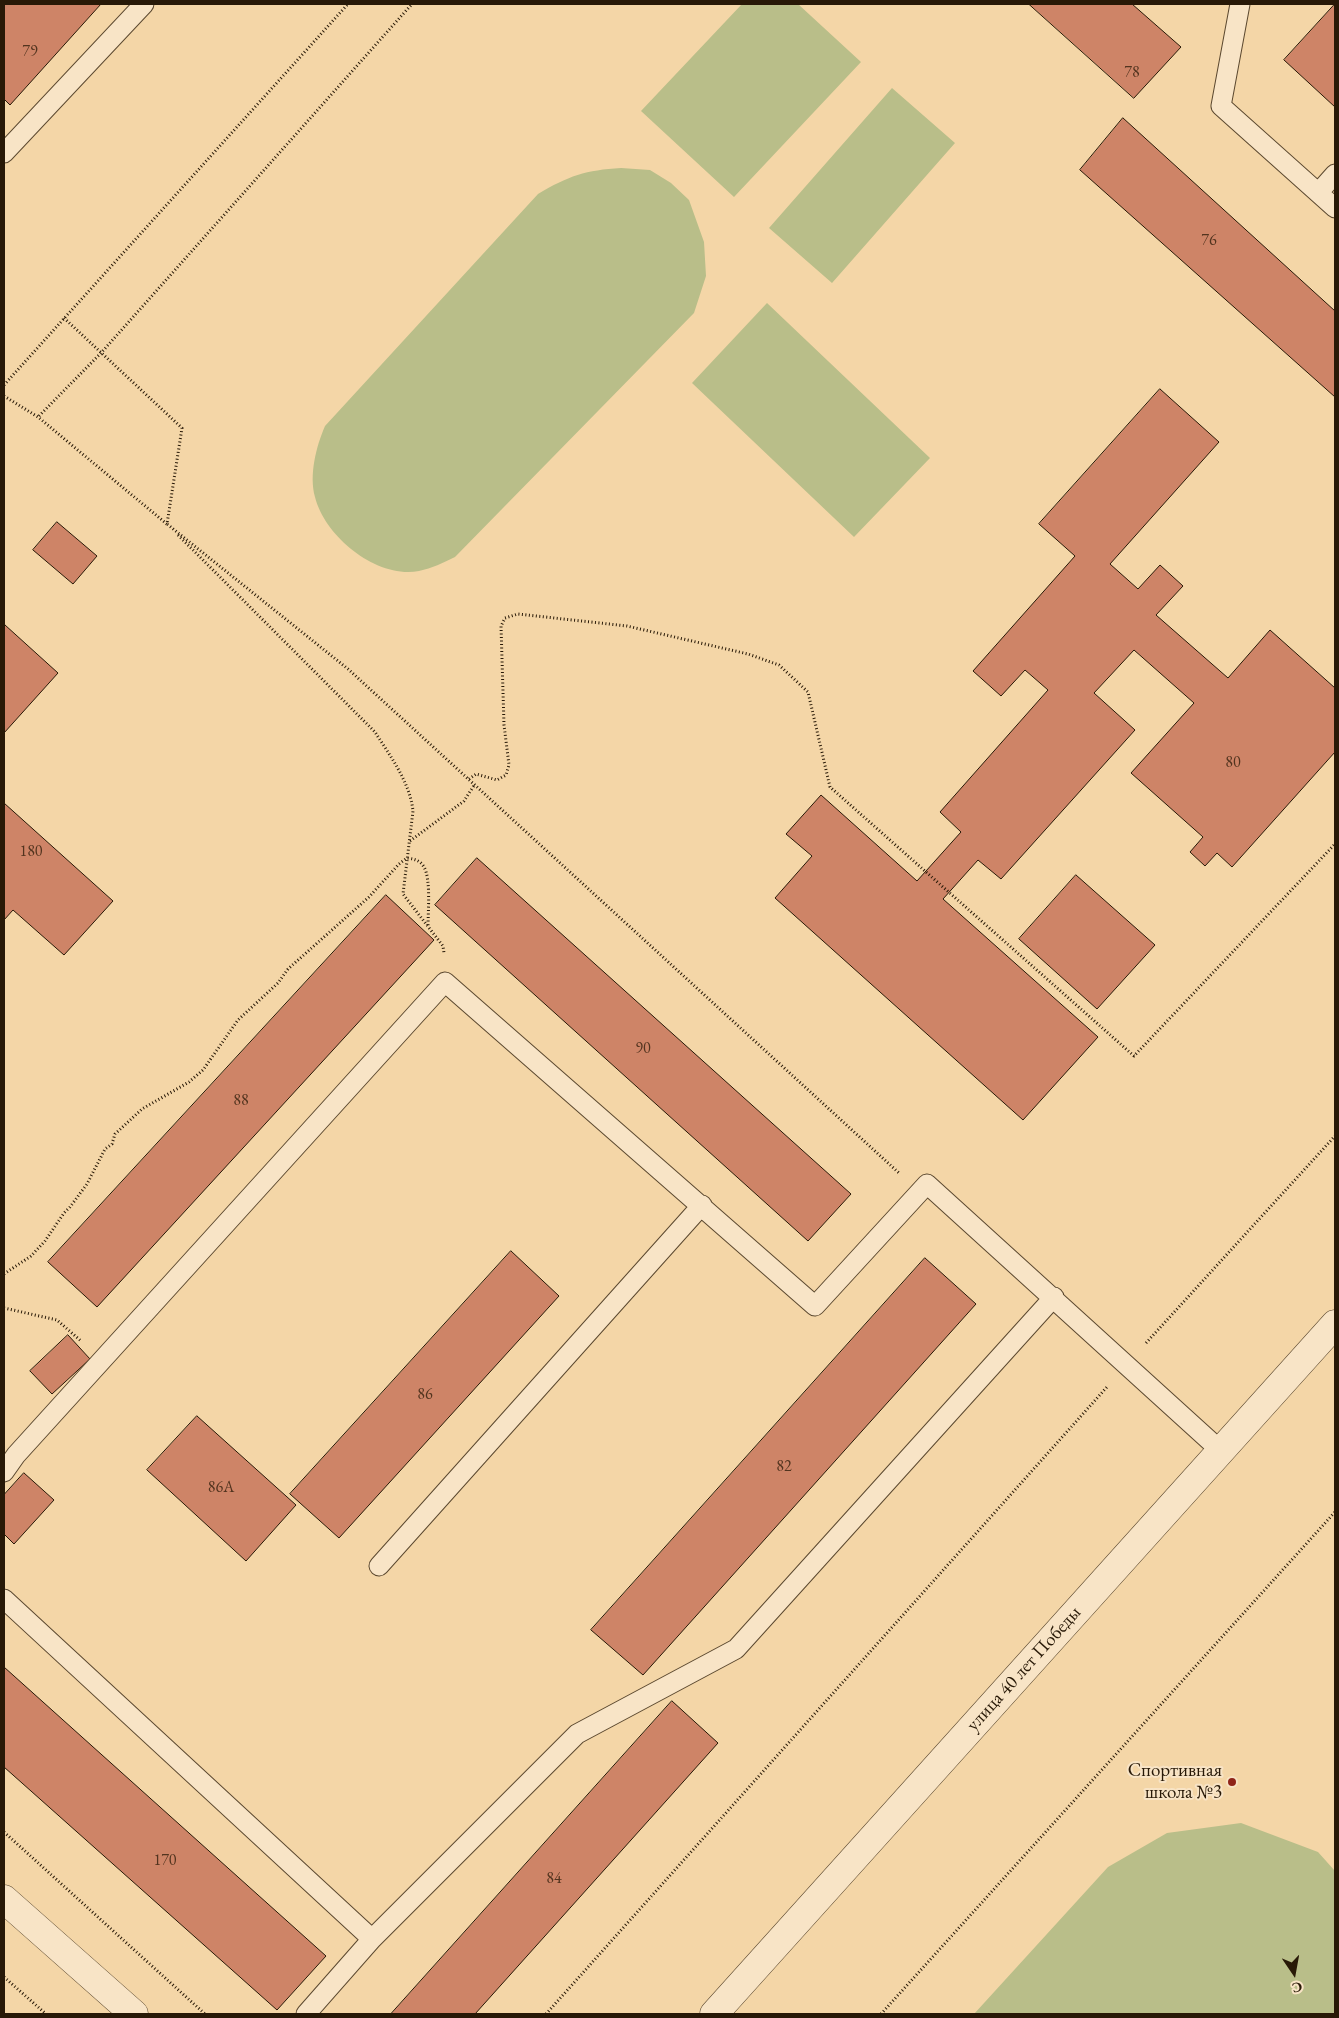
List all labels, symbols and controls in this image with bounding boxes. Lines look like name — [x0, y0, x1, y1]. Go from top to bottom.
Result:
house number: 79 — [22, 42, 38, 62]
house number: 78 — [1124, 63, 1140, 83]
house number: 76 — [1201, 231, 1217, 251]
house number: 80 — [1225, 753, 1241, 773]
house number: 180 — [19, 842, 43, 862]
house number: 90 — [635, 1039, 651, 1059]
house number: 88 — [233, 1091, 249, 1111]
house number: 86 — [417, 1385, 433, 1405]
house number: 82 — [776, 1457, 792, 1477]
house number: 86А — [208, 1478, 234, 1498]
street label: улица 40 лет Победы — [962, 1602, 1086, 1736]
place label: Спортивная школа №3 — [1128, 1760, 1222, 1804]
marker: Спортивная школа №3 — [1226, 1776, 1238, 1788]
house number: 170 — [153, 1851, 177, 1871]
house number: 84 — [546, 1869, 562, 1889]
north arrow — [1269, 1948, 1319, 1998]
text: С — [1290, 1978, 1304, 1998]

